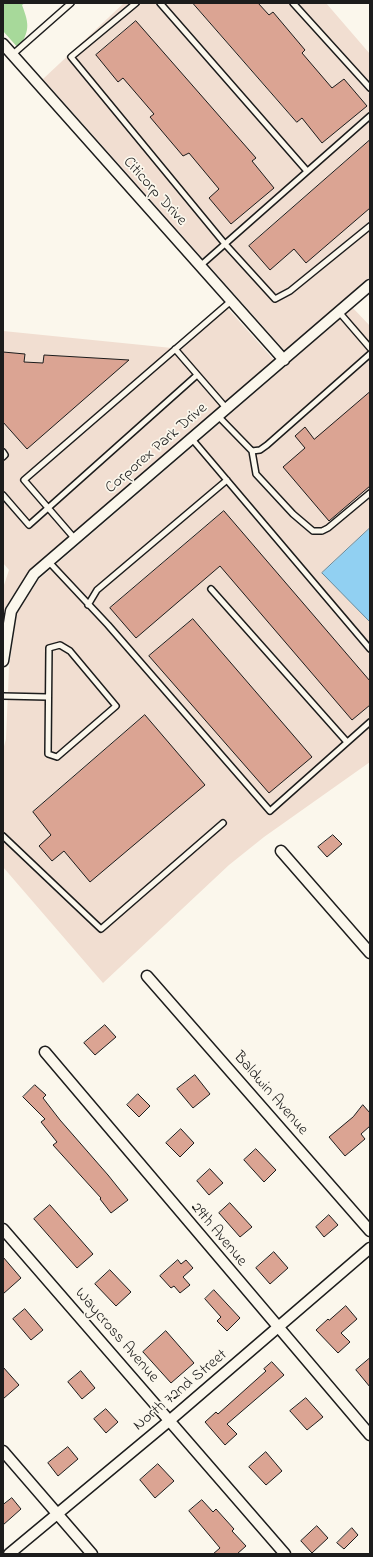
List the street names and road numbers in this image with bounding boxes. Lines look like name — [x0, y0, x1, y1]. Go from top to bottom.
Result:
street label: Citicorp Drive — [118, 153, 190, 231]
street label: Corporex Park Drive — [102, 400, 212, 498]
street label: Baldwin Avenue — [229, 1048, 311, 1140]
street label: 29th Avenue — [186, 1199, 250, 1271]
street label: Waycross Avenue — [70, 1285, 162, 1387]
street label: North 72nd Street — [130, 1346, 232, 1436]

